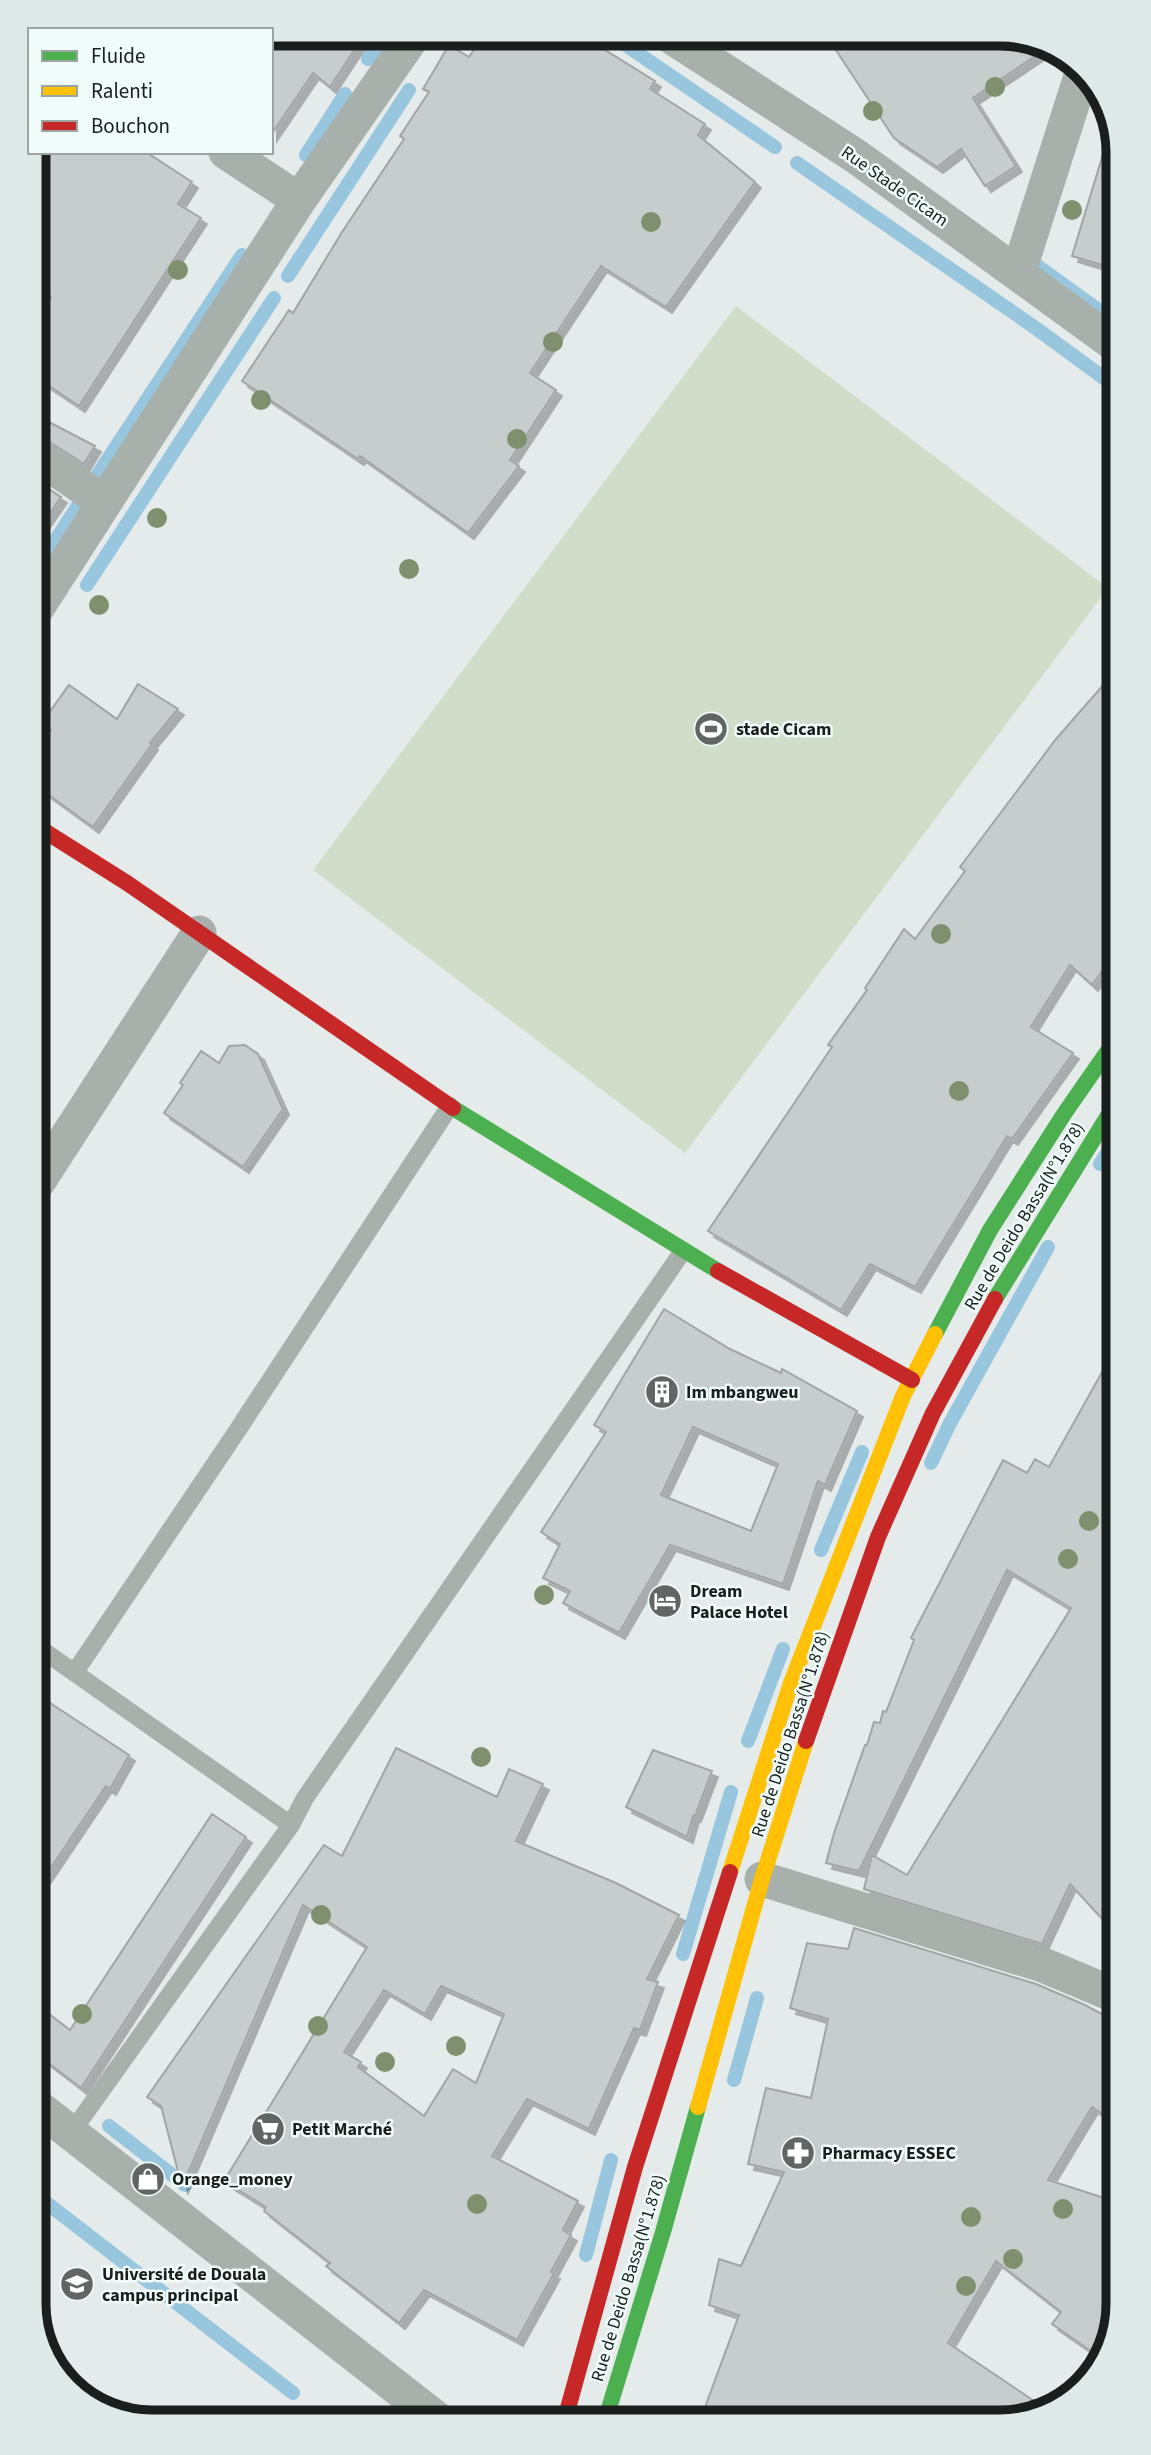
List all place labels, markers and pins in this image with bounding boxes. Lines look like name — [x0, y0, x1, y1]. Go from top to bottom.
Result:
sports icon: stade Cicam — [692, 710, 730, 748]
place label: stade Cicam — [736, 717, 831, 742]
building icon: Im mbangweu — [643, 1373, 681, 1411]
place label: Im mbangweu — [686, 1380, 799, 1405]
place label: Dream Palace Hotel — [690, 1579, 788, 1625]
hotel icon: Dream Palace Hotel — [646, 1582, 684, 1620]
supermarket icon: Petit Marché — [249, 2110, 287, 2148]
place label: Petit Marché — [292, 2117, 392, 2142]
pharmacy icon: Pharmacy ESSEC — [779, 2134, 817, 2172]
place label: Pharmacy ESSEC — [822, 2141, 956, 2166]
shop icon: Orange_money — [129, 2160, 167, 2198]
place label: Orange_money — [172, 2167, 293, 2192]
place label: Université de Douala campus principal — [102, 2262, 266, 2308]
school or university icon: Université de Douala campus principal — [58, 2265, 96, 2303]

